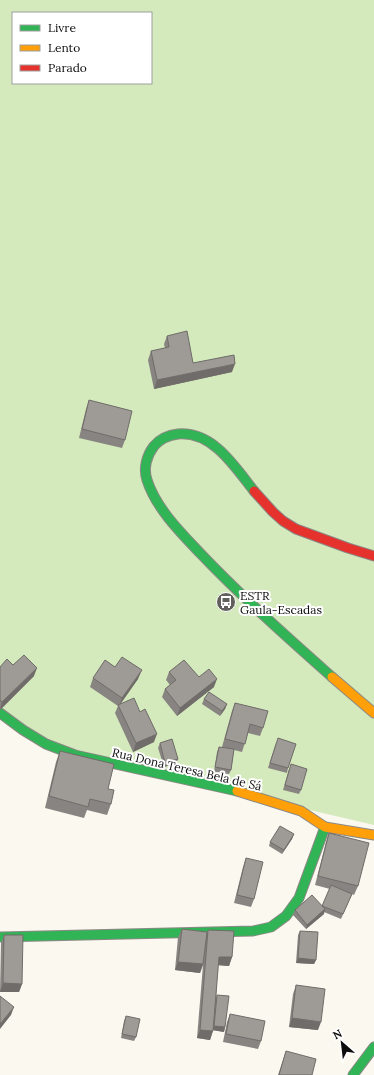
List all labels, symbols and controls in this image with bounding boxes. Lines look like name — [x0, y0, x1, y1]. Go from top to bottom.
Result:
legend — [12, 12, 152, 84]
text: Livre — [48, 20, 76, 35]
text: Lento — [48, 40, 80, 55]
text: Parado — [48, 60, 87, 75]
place label: ESTR Gaula-Escadas — [240, 588, 322, 617]
bus stop icon: ESTR Gaula-Escadas — [215, 591, 237, 613]
street label: Rua Dona Teresa Bela de Sá — [111, 744, 263, 794]
north arrow — [322, 1023, 362, 1063]
text: N — [330, 1026, 345, 1042]

